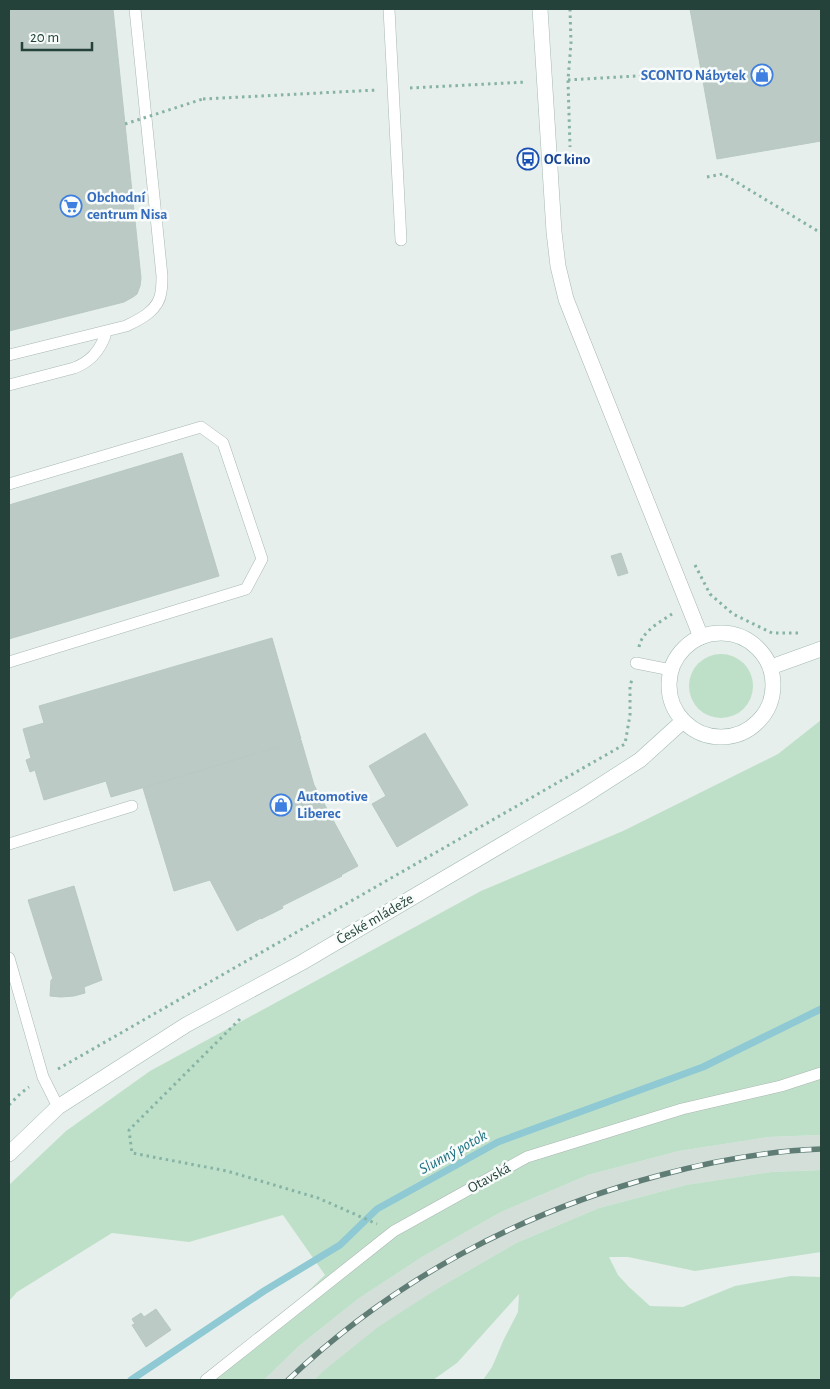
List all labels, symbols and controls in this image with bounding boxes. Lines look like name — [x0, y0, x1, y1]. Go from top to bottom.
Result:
scale bar — [22, 20, 92, 52]
text: 20 m — [30, 30, 59, 45]
shop icon: SCONTO Nábytek — [750, 63, 774, 87]
place label: SCONTO Nábytek — [641, 68, 747, 83]
bus stop icon: OC kino — [516, 147, 540, 171]
place label: OC kino — [544, 152, 590, 167]
place label: Obchodní centrum Nisa — [87, 190, 168, 222]
supermarket icon: Obchodní centrum Nisa — [59, 194, 83, 218]
place label: Automotive Liberec — [297, 789, 368, 821]
shop icon: Automotive Liberec — [269, 793, 293, 817]
street label: České mládeže — [333, 890, 416, 947]
water label: Slunný potok — [416, 1127, 490, 1178]
street label: Otavská — [465, 1160, 513, 1196]

